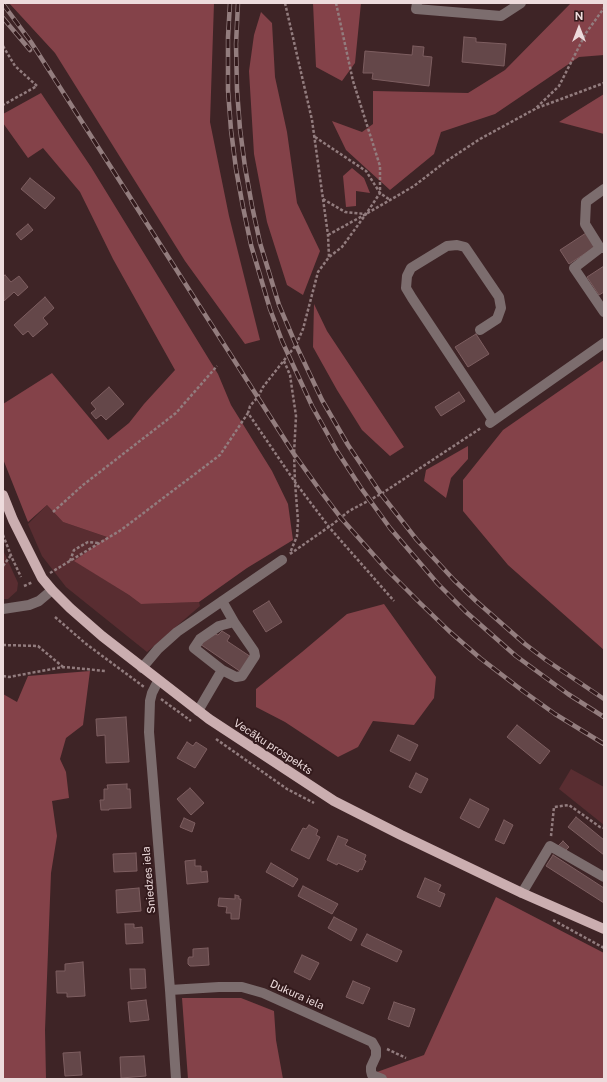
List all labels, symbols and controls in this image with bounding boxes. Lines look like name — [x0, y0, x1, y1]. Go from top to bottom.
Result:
north arrow — [559, 8, 599, 48]
text: N — [575, 10, 583, 22]
street label: Vecāķu prospekts — [231, 717, 315, 777]
street label: Sniedzes iela — [139, 846, 159, 914]
street label: Dukura iela — [268, 977, 326, 1013]

